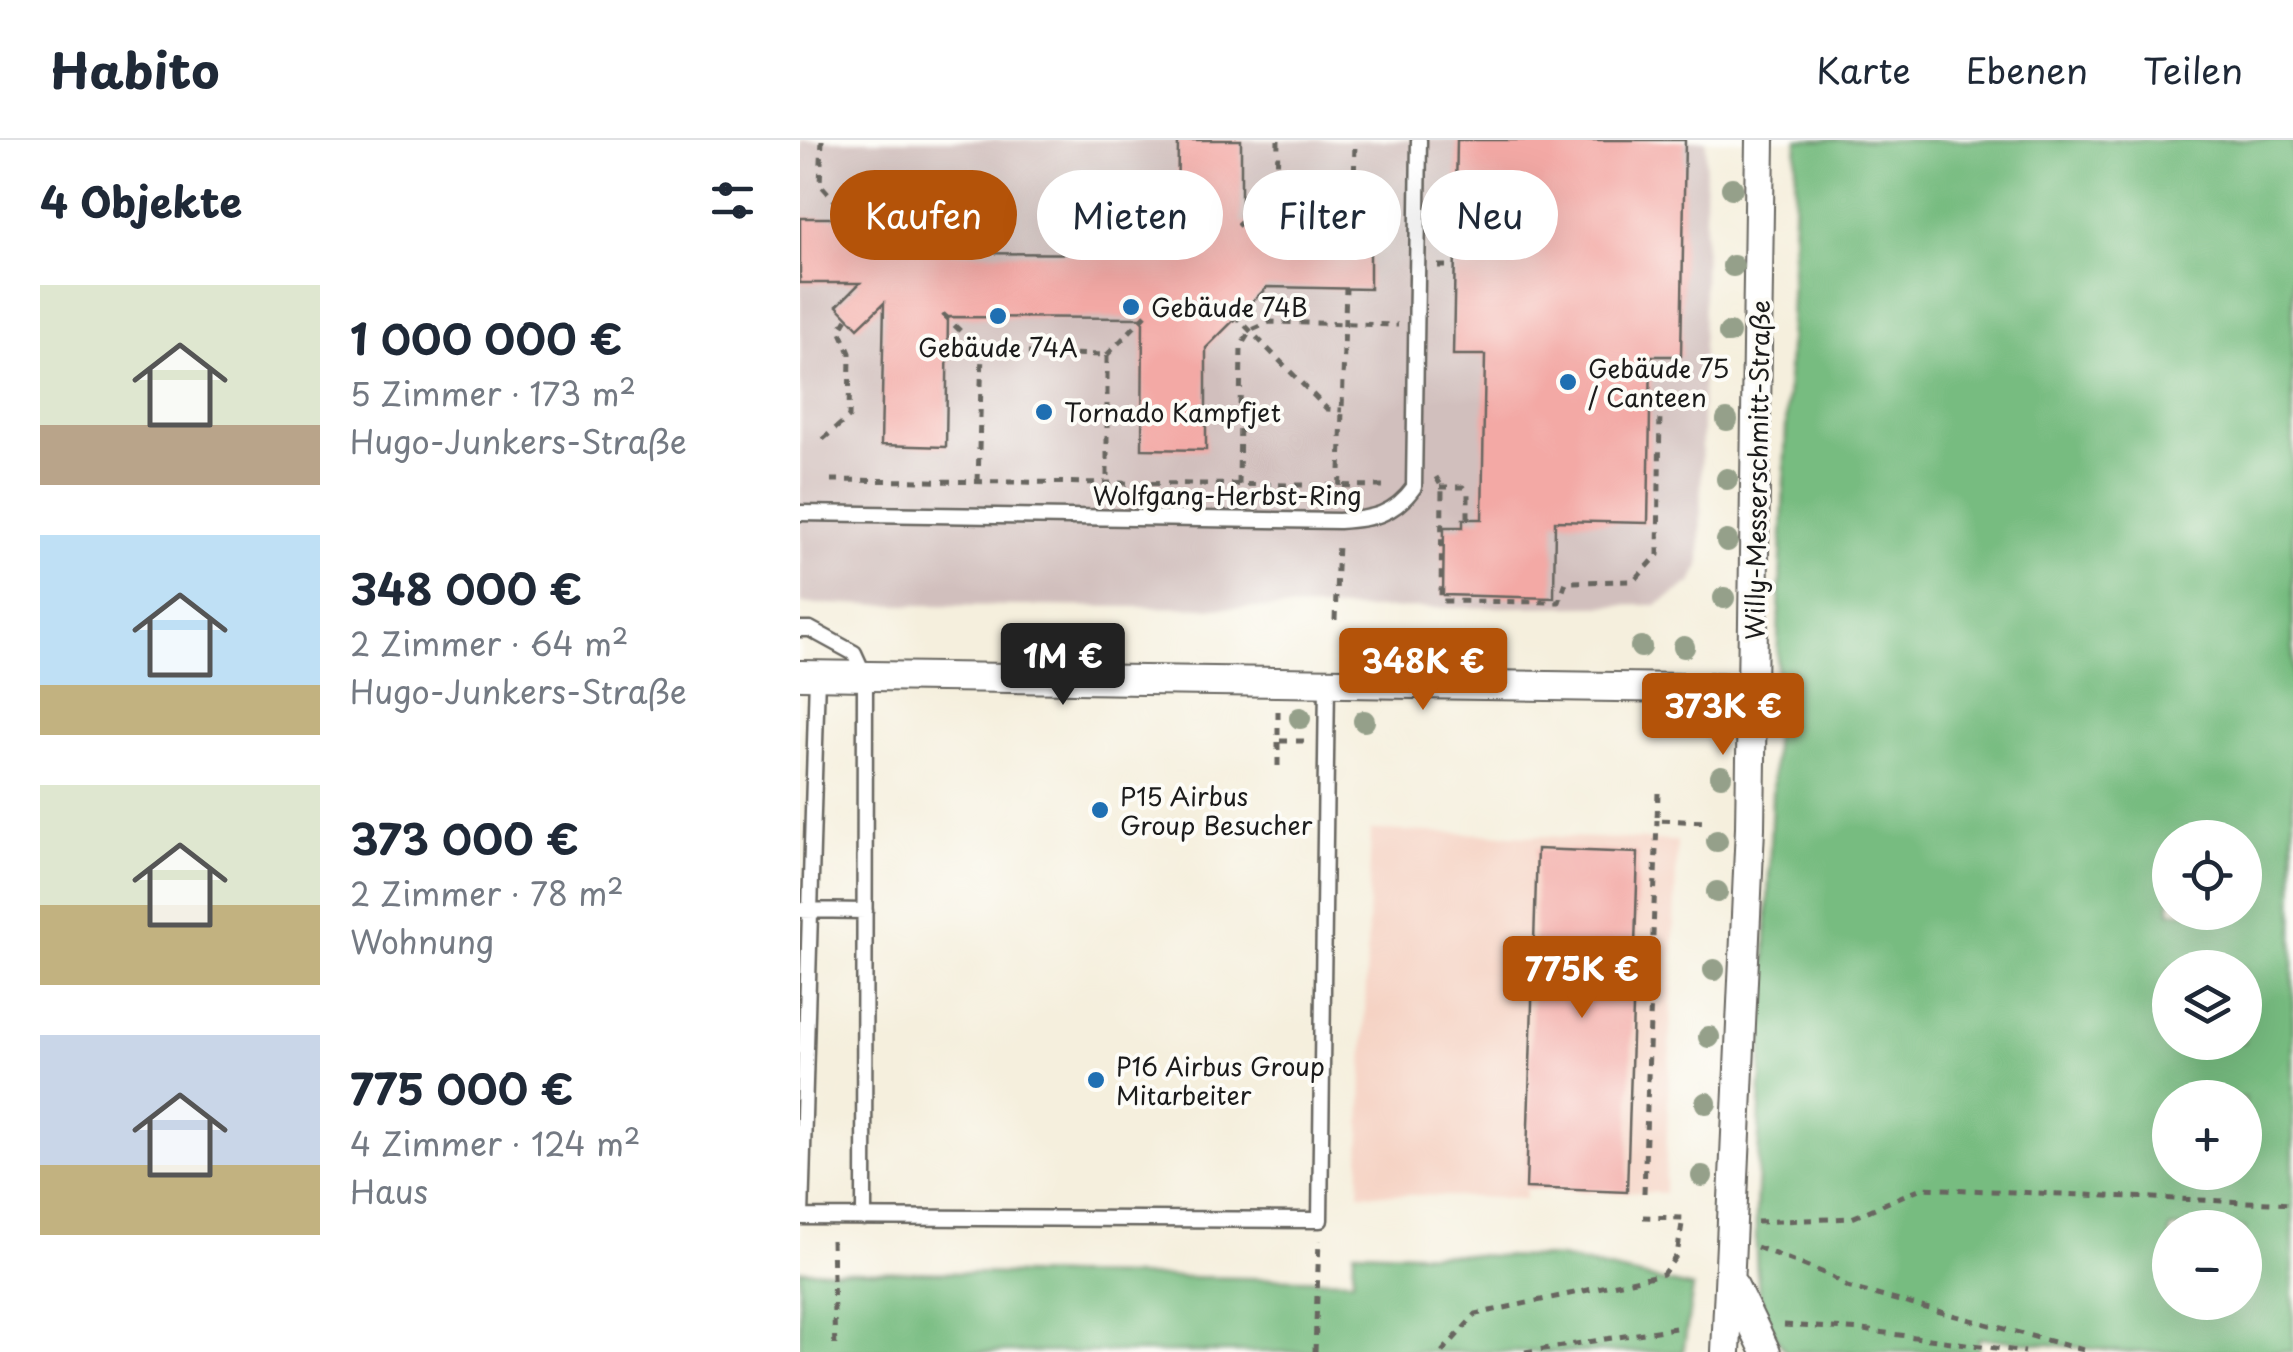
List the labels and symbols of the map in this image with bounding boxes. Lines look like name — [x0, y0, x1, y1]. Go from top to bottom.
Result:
place label: Gebäude 74B — [1151, 288, 1307, 326]
marker: Gebäude 74B — [1120, 296, 1142, 318]
street label: Willy-Messerschmitt-Straße — [1735, 300, 1779, 640]
marker: Gebäude 74A — [987, 305, 1009, 327]
place label: Gebäude 74A — [918, 328, 1078, 366]
place label: Gebäude 75 / Canteen — [1588, 349, 1729, 416]
marker: Gebäude 75 / Canteen — [1557, 371, 1579, 393]
place label: Tornado Kampfjet — [1064, 393, 1281, 431]
marker: Tornado Kampfjet — [1033, 401, 1055, 423]
street label: Wolfgang-Herbst-Ring — [1092, 476, 1362, 514]
pin: 1M € — [1004, 623, 1122, 708]
pin: 348K € — [1342, 628, 1504, 713]
pin: 373K € — [1642, 673, 1804, 758]
place label: P15 Airbus Group Besucher — [1120, 777, 1313, 844]
marker: P15 Airbus Group Besucher — [1089, 799, 1111, 821]
pin: 775K € — [1501, 936, 1663, 1021]
place label: P16 Airbus Group Mitarbeiter — [1116, 1047, 1325, 1114]
marker: P16 Airbus Group Mitarbeiter — [1085, 1069, 1107, 1091]

